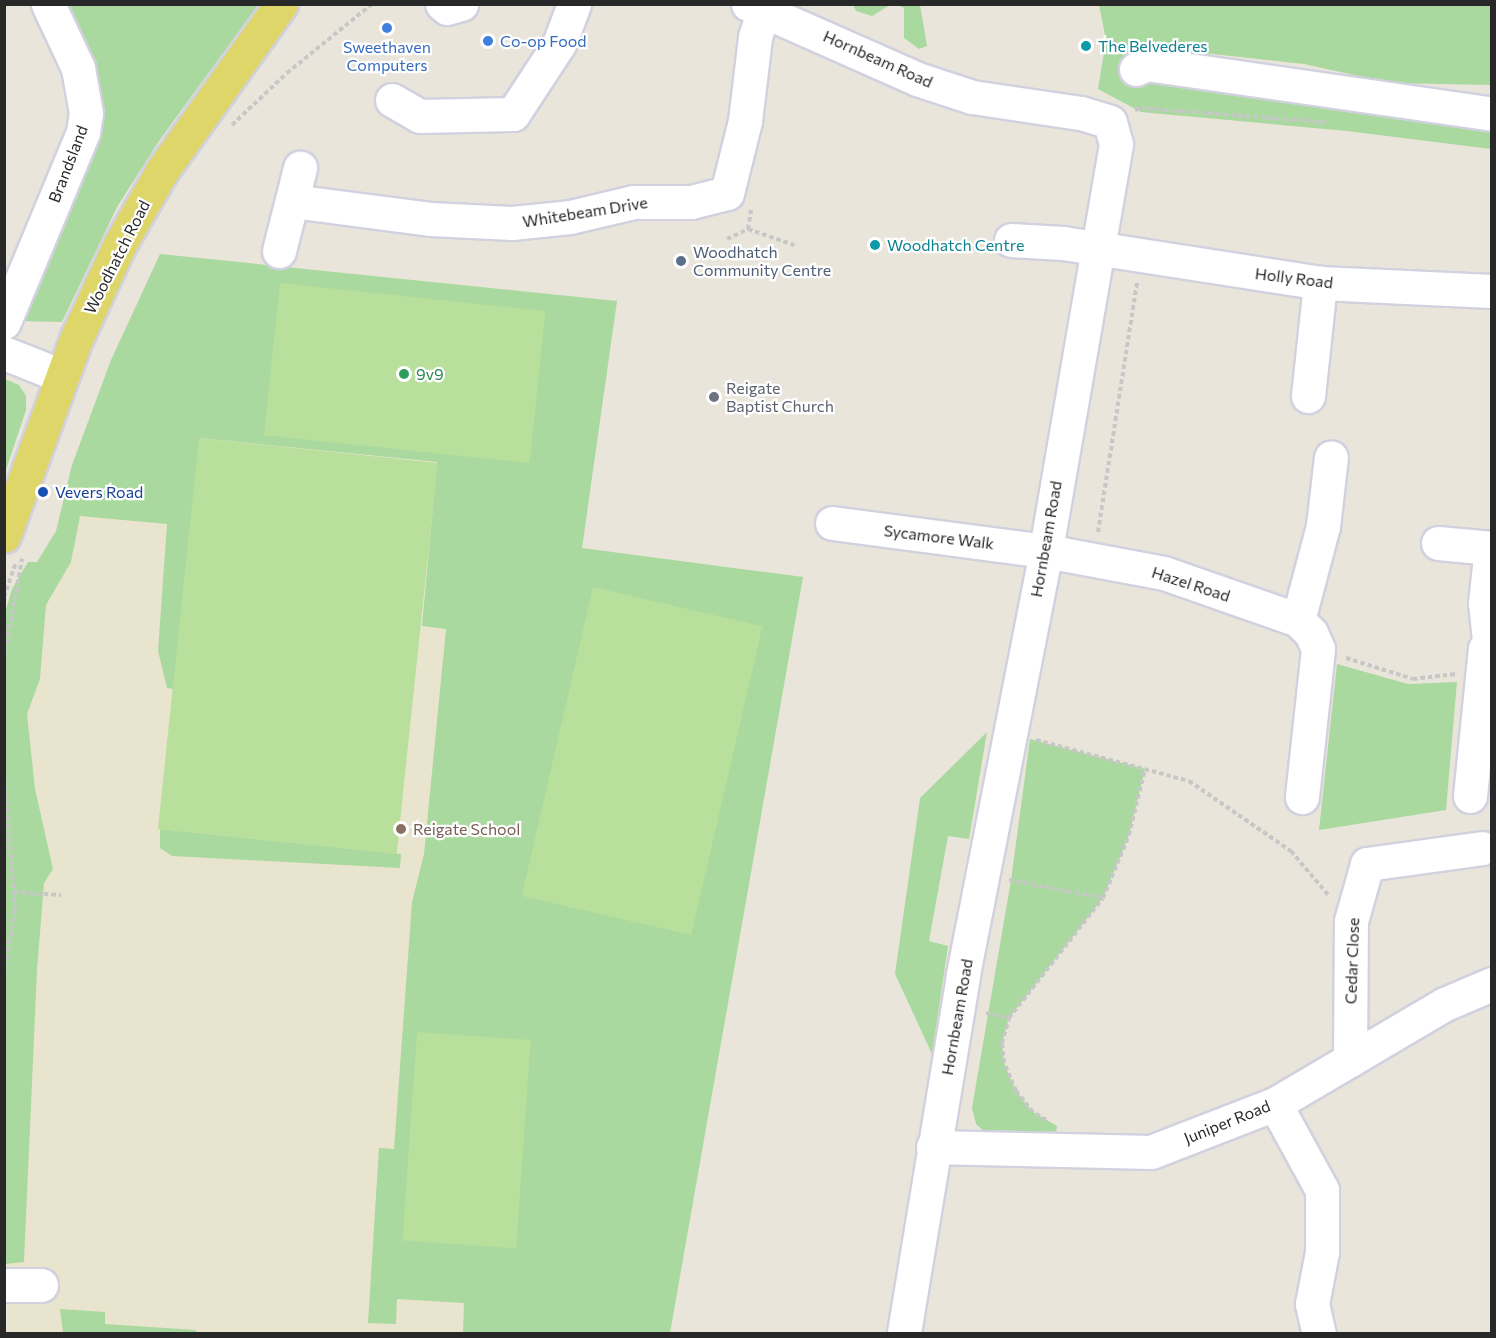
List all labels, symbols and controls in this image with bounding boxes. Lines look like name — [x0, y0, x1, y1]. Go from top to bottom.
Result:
marker: Sweethaven Computers — [380, 21, 394, 35]
street label: Hornbeam Road — [820, 26, 936, 92]
place label: Co-op Food — [500, 31, 587, 51]
marker: Co-op Food — [481, 34, 495, 48]
place label: The Belvederes — [1098, 36, 1208, 56]
place label: Sweethaven Computers — [343, 37, 431, 75]
marker: The Belvederes — [1079, 39, 1093, 53]
street label: Brandsland — [44, 123, 92, 205]
street label: Whitebeam Drive — [521, 193, 649, 231]
street label: Woodhatch Road — [80, 197, 154, 317]
place label: Woodhatch Centre — [887, 235, 1024, 255]
marker: Woodhatch Centre — [868, 238, 882, 252]
place label: Woodhatch Community Centre — [693, 242, 831, 280]
marker: Woodhatch Community Centre — [674, 254, 688, 268]
street label: Holly Road — [1254, 264, 1334, 292]
place label: 9v9 — [416, 364, 444, 384]
marker: 9v9 — [397, 367, 411, 381]
place label: Reigate Baptist Church — [726, 378, 834, 416]
marker: Reigate Baptist Church — [707, 390, 721, 404]
street label: Hornbeam Road — [1026, 479, 1066, 599]
place label: Vevers Road — [55, 482, 143, 502]
marker: Vevers Road — [36, 485, 50, 499]
street label: Sycamore Walk — [883, 521, 995, 553]
street label: Hazel Road — [1149, 562, 1233, 606]
place label: Reigate School — [413, 819, 520, 839]
marker: Reigate School — [394, 822, 408, 836]
street label: Cedar Close — [1341, 917, 1363, 1005]
street label: Hornbeam Road — [937, 957, 977, 1077]
street label: Juniper Road — [1181, 1096, 1273, 1148]

